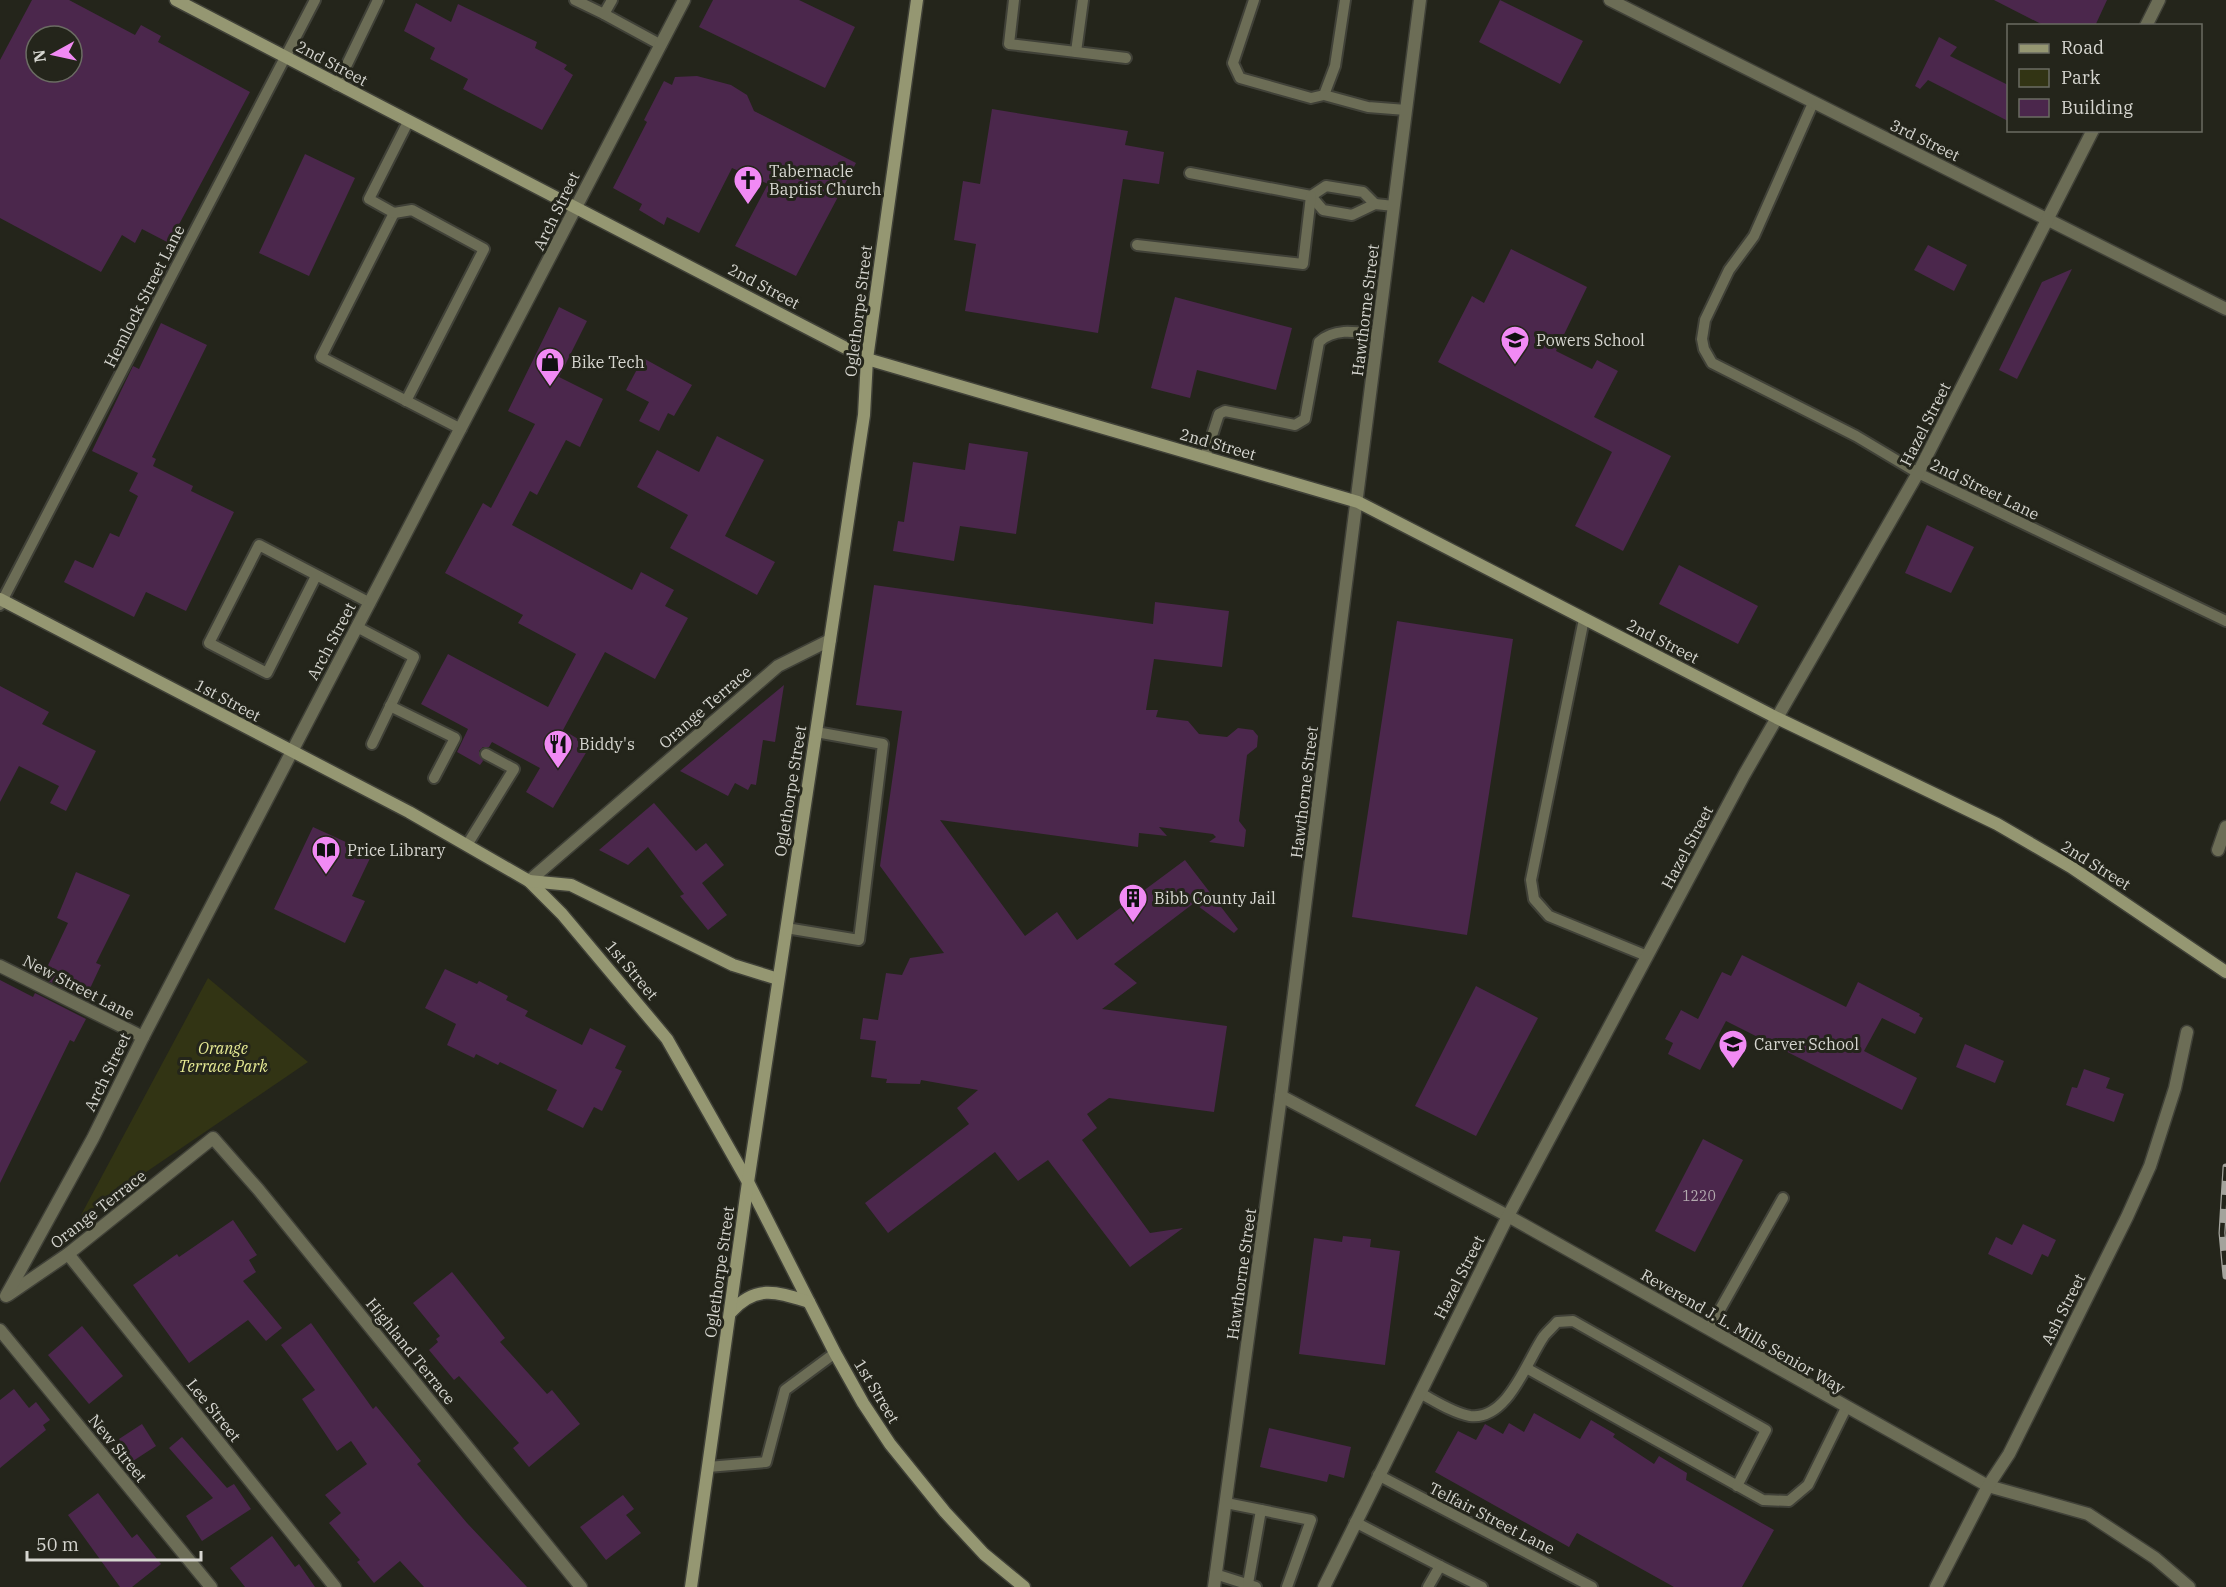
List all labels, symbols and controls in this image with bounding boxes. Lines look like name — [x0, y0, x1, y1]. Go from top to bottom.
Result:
north arrow — [24, 24, 84, 84]
legend — [2007, 24, 2202, 132]
street label: 2nd Street — [293, 36, 372, 90]
text: Road — [2061, 36, 2104, 59]
text: N — [28, 48, 50, 64]
text: Park — [2061, 66, 2101, 89]
text: Building — [2061, 96, 2133, 119]
street label: 3rd Street — [1887, 115, 1963, 166]
place label: Tabernacle Baptist Church — [769, 161, 882, 199]
church icon: Tabernacle Baptist Church — [732, 164, 764, 206]
street label: Arch Street — [528, 168, 584, 254]
street label: Hemlock Street Lane — [99, 221, 189, 371]
street label: Hawthorne Street — [1347, 243, 1383, 377]
street label: Oglethorpe Street — [840, 244, 876, 378]
street label: 2nd Street — [725, 259, 804, 313]
school or university icon: Powers School — [1499, 324, 1531, 366]
place label: Powers School — [1536, 330, 1645, 350]
shop icon: Bike Tech — [534, 346, 566, 388]
place label: Bike Tech — [571, 352, 645, 372]
street label: Hazel Street — [1895, 378, 1955, 469]
street label: 2nd Street — [1178, 424, 1259, 464]
street label: 2nd Street Lane — [1927, 454, 2043, 524]
street label: Arch Street — [302, 598, 360, 683]
street label: 2nd Street — [1624, 614, 1703, 668]
street label: Orange Terrace — [655, 661, 755, 753]
street label: 1st Street — [192, 674, 265, 726]
street label: Oglethorpe Street — [770, 724, 810, 858]
street label: Hawthorne Street — [1286, 725, 1322, 859]
restaurant icon: Biddy's — [542, 728, 574, 770]
place label: Biddy's — [579, 734, 635, 754]
street label: Hazel Street — [1657, 802, 1717, 892]
library icon: Price Library — [310, 834, 342, 876]
street label: 2nd Street — [2058, 836, 2135, 894]
place label: Price Library — [347, 840, 446, 860]
building icon: Bibb County Jail — [1117, 882, 1149, 924]
place label: Bibb County Jail — [1154, 888, 1276, 908]
street label: 1st Street — [601, 936, 663, 1004]
street label: New Street Lane — [20, 950, 138, 1024]
school or university icon: Carver School — [1717, 1028, 1749, 1070]
street label: Arch Street — [79, 1029, 135, 1115]
place label: Carver School — [1754, 1034, 1859, 1054]
park label: Orange Terrace Park — [178, 1038, 268, 1076]
street label: Orange Terrace — [46, 1165, 150, 1253]
house number: 1220 — [1682, 1187, 1716, 1205]
street label: Oglethorpe Street — [700, 1205, 738, 1339]
street label: Hawthorne Street — [1222, 1206, 1260, 1341]
street label: Hazel Street — [1429, 1231, 1489, 1322]
street label: Reverend J. L. Mills Senior Way — [1637, 1264, 1849, 1398]
street label: Ash Street — [2037, 1270, 2090, 1348]
street label: Highland Terrace — [362, 1294, 460, 1408]
street label: 1st Street — [850, 1355, 904, 1427]
street label: Lee Street — [183, 1374, 246, 1446]
street label: New Street — [84, 1410, 152, 1486]
street label: Telfair Street Lane — [1426, 1478, 1558, 1558]
scale bar — [27, 1524, 201, 1562]
text: 50 m — [36, 1533, 79, 1556]

